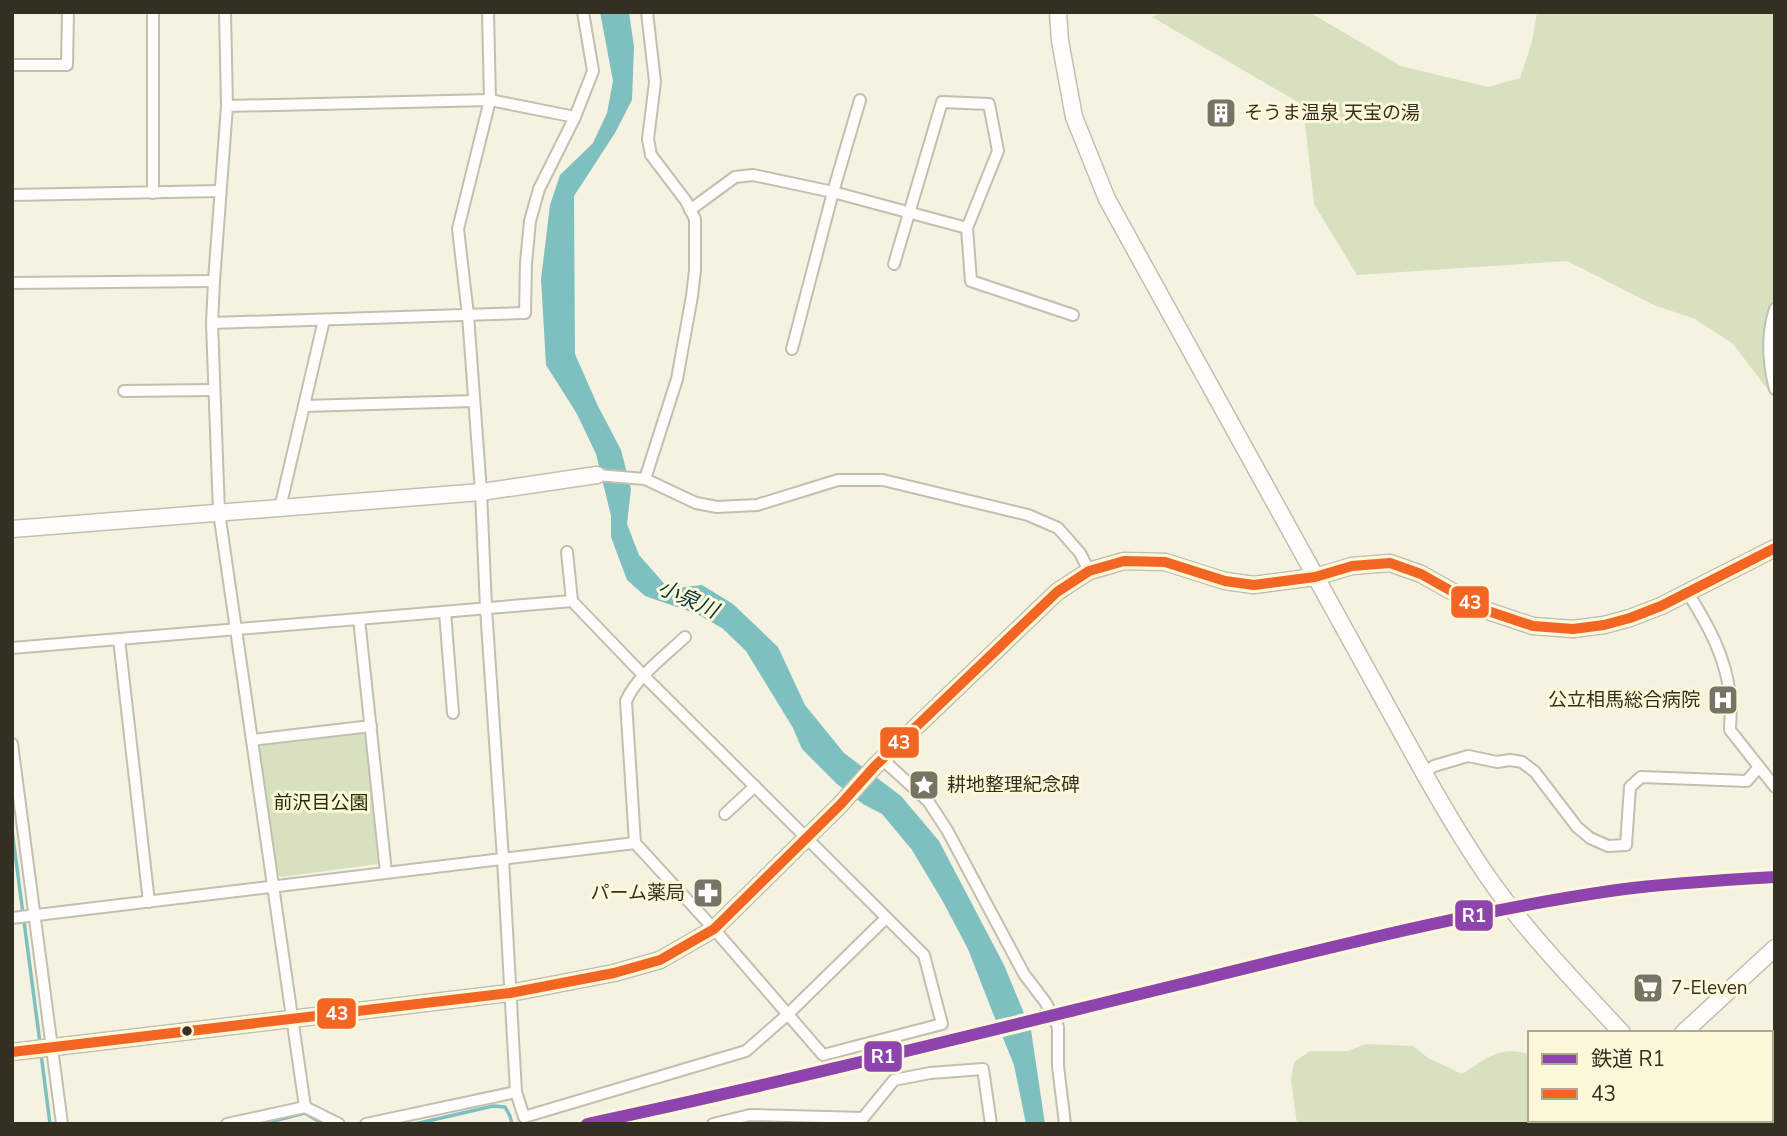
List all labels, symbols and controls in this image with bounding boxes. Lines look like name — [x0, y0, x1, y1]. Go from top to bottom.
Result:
building icon: そうま温泉 天宝の湯 — [1204, 96, 1238, 130]
place label: そうま温泉 天宝の湯 — [1244, 100, 1420, 126]
water label: 小泉川 — [654, 573, 724, 625]
line badge: 43 — [1450, 585, 1490, 619]
text: 43 — [1459, 590, 1481, 616]
hospital icon: 公立相馬総合病院 — [1706, 683, 1740, 717]
place label: 公立相馬総合病院 — [1548, 687, 1700, 713]
line badge: 43 — [879, 726, 920, 759]
text: 43 — [888, 730, 910, 756]
place icon: 耕地整理紀念碑 — [907, 768, 941, 802]
place label: 耕地整理紀念碑 — [947, 772, 1080, 798]
park label: 前沢目公園 — [273, 790, 369, 816]
pharmacy icon: パーム薬局 — [691, 876, 725, 910]
place label: パーム薬局 — [591, 880, 685, 906]
line badge: R1 — [1454, 899, 1494, 932]
text: R1 — [1462, 903, 1486, 929]
supermarket icon: 7-Eleven — [1631, 971, 1665, 1005]
place label: 7-Eleven — [1671, 975, 1748, 1001]
line badge: 43 — [316, 997, 357, 1030]
text: 43 — [326, 1001, 348, 1027]
unlabelled marker — [180, 1024, 194, 1038]
legend — [1528, 1031, 1773, 1122]
line badge: R1 — [863, 1040, 903, 1073]
text: R1 — [871, 1044, 895, 1070]
text: 鉄道 R1 — [1591, 1045, 1665, 1073]
text: 43 — [1591, 1080, 1616, 1108]

